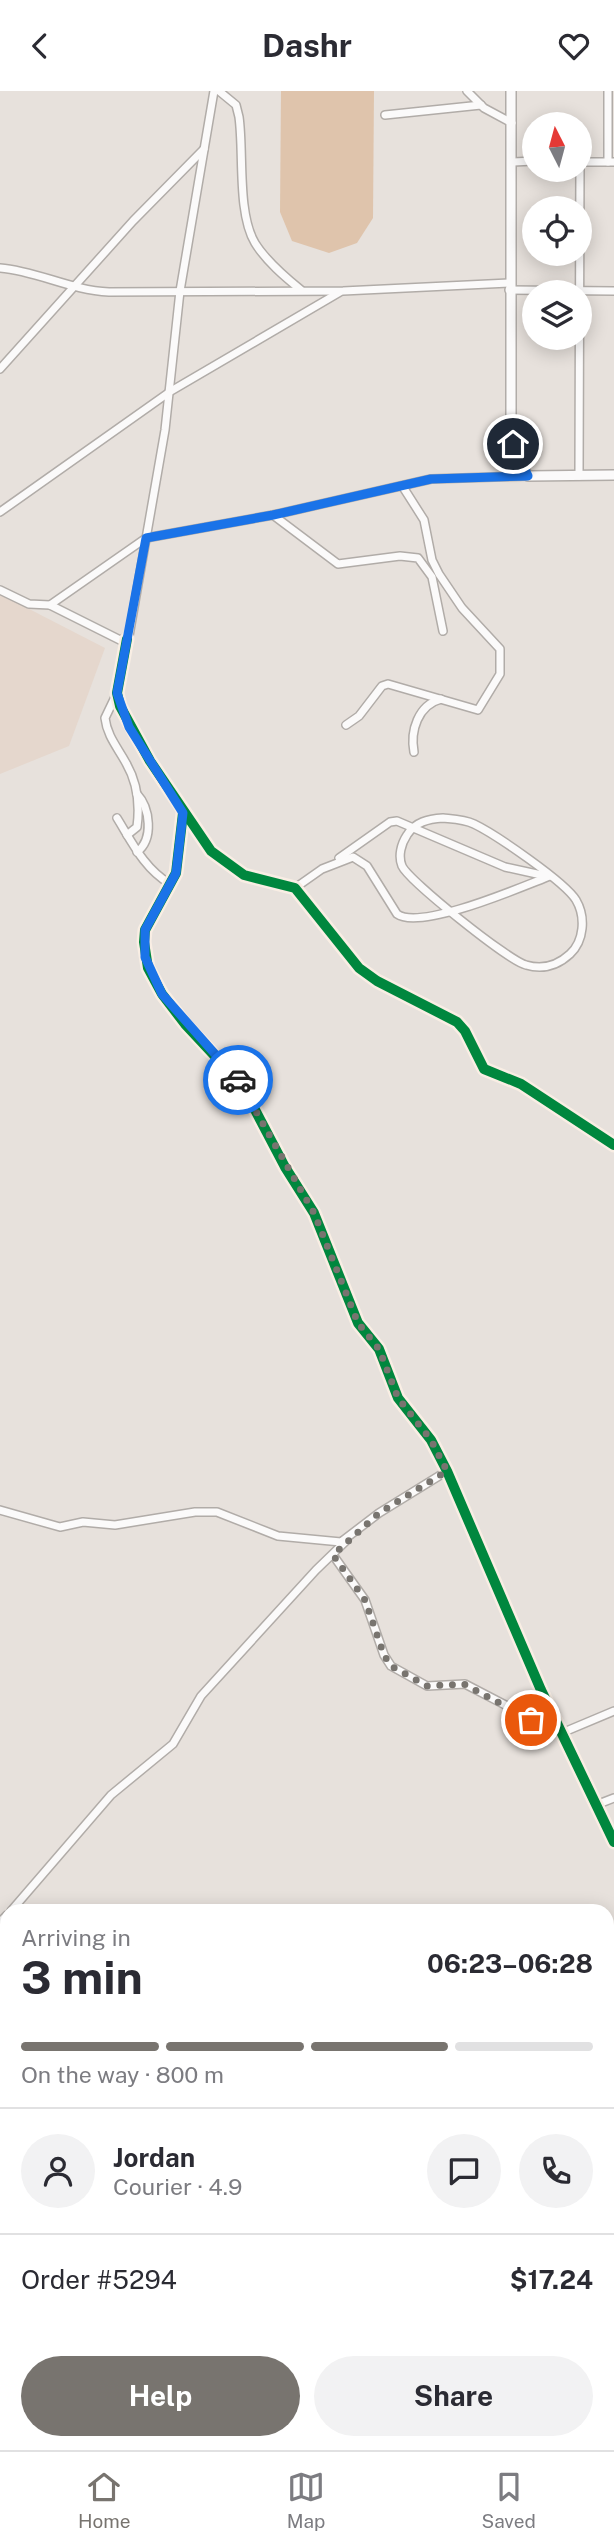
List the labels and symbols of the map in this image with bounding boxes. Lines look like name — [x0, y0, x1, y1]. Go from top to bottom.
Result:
north arrow — [522, 112, 592, 182]
pin — [483, 414, 543, 474]
courier — [203, 1045, 273, 1115]
pin — [501, 1690, 561, 1750]

